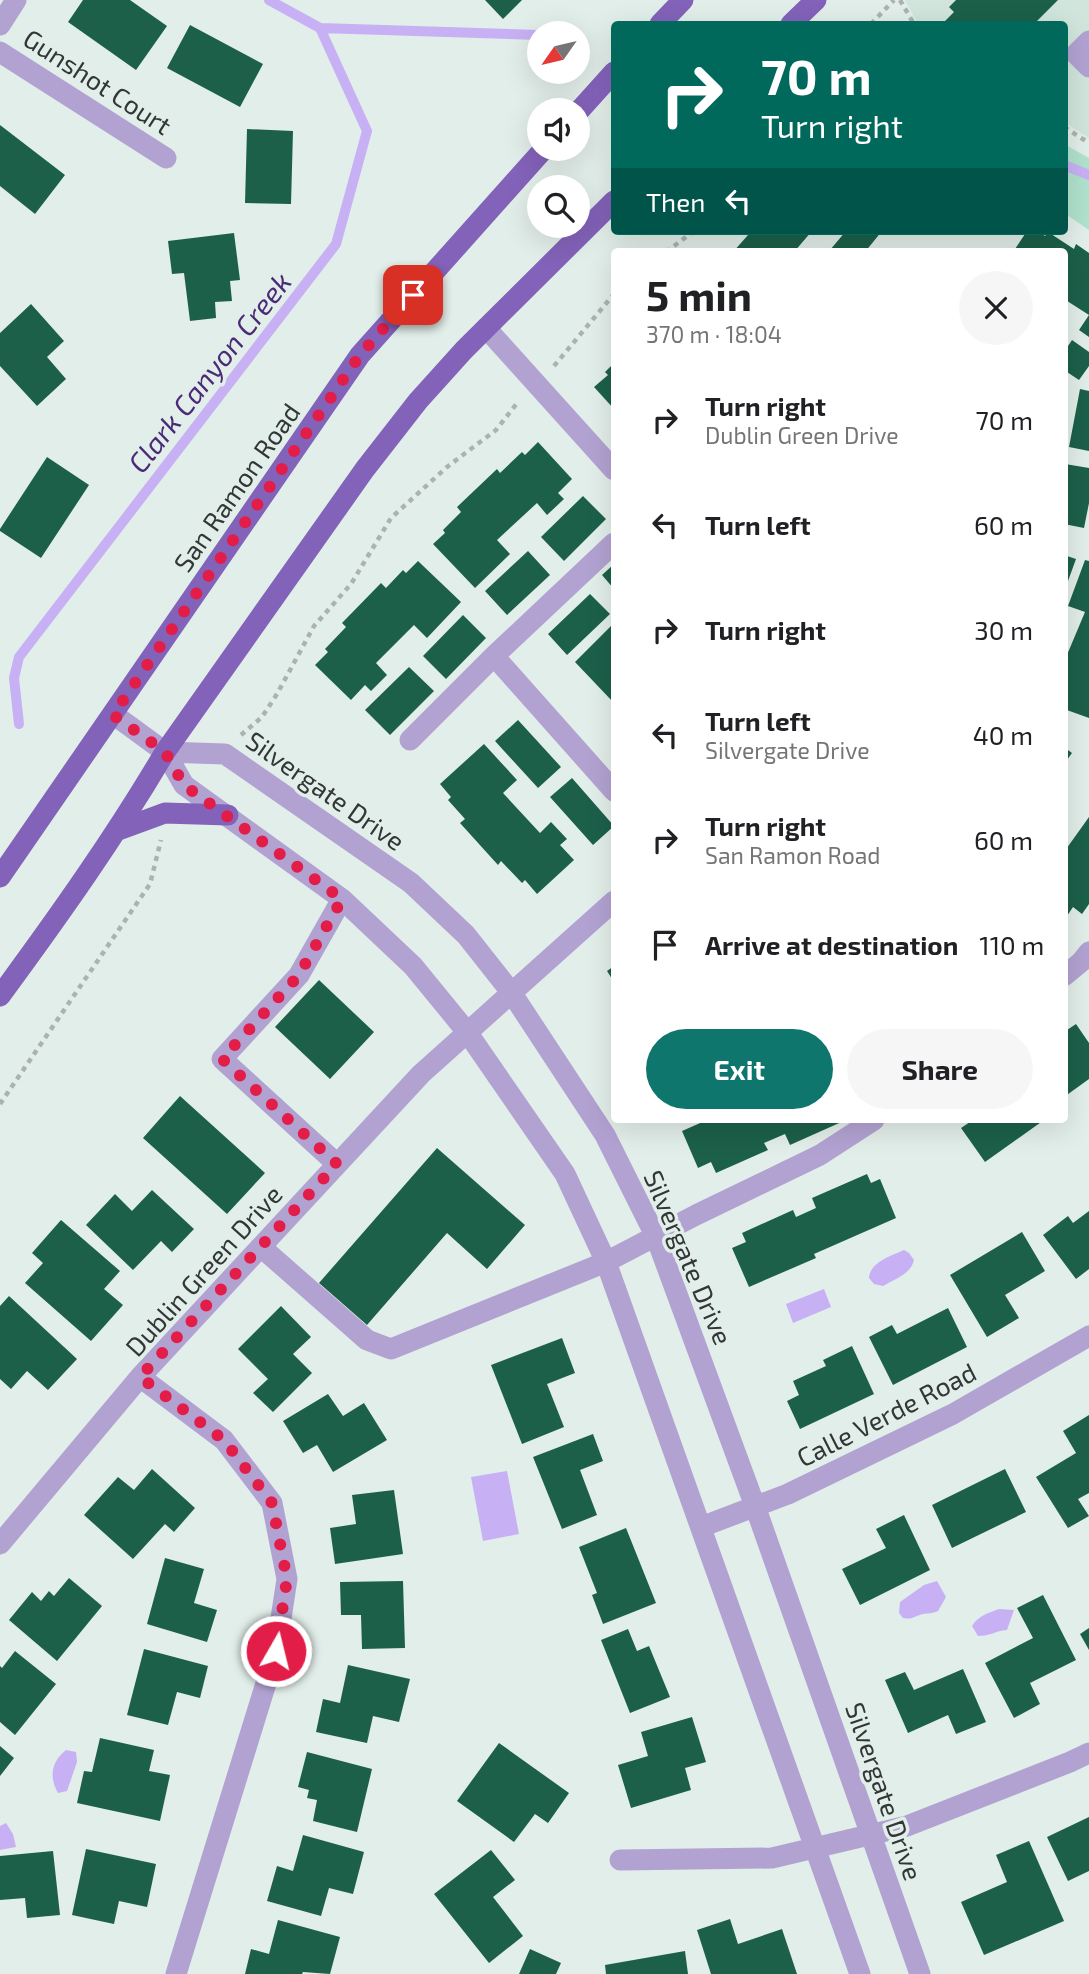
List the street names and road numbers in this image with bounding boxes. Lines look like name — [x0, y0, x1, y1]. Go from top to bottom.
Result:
street label: Gunshot Court — [18, 22, 178, 140]
street label: San Ramon Road — [166, 397, 306, 577]
street label: Silvergate Drive — [241, 724, 411, 856]
street label: Silvergate Drive — [638, 1165, 740, 1349]
street label: Dublin Green Drive — [118, 1178, 288, 1362]
street label: Calle Verde Road — [791, 1355, 981, 1473]
street label: Silvergate Drive — [840, 1698, 930, 1884]

